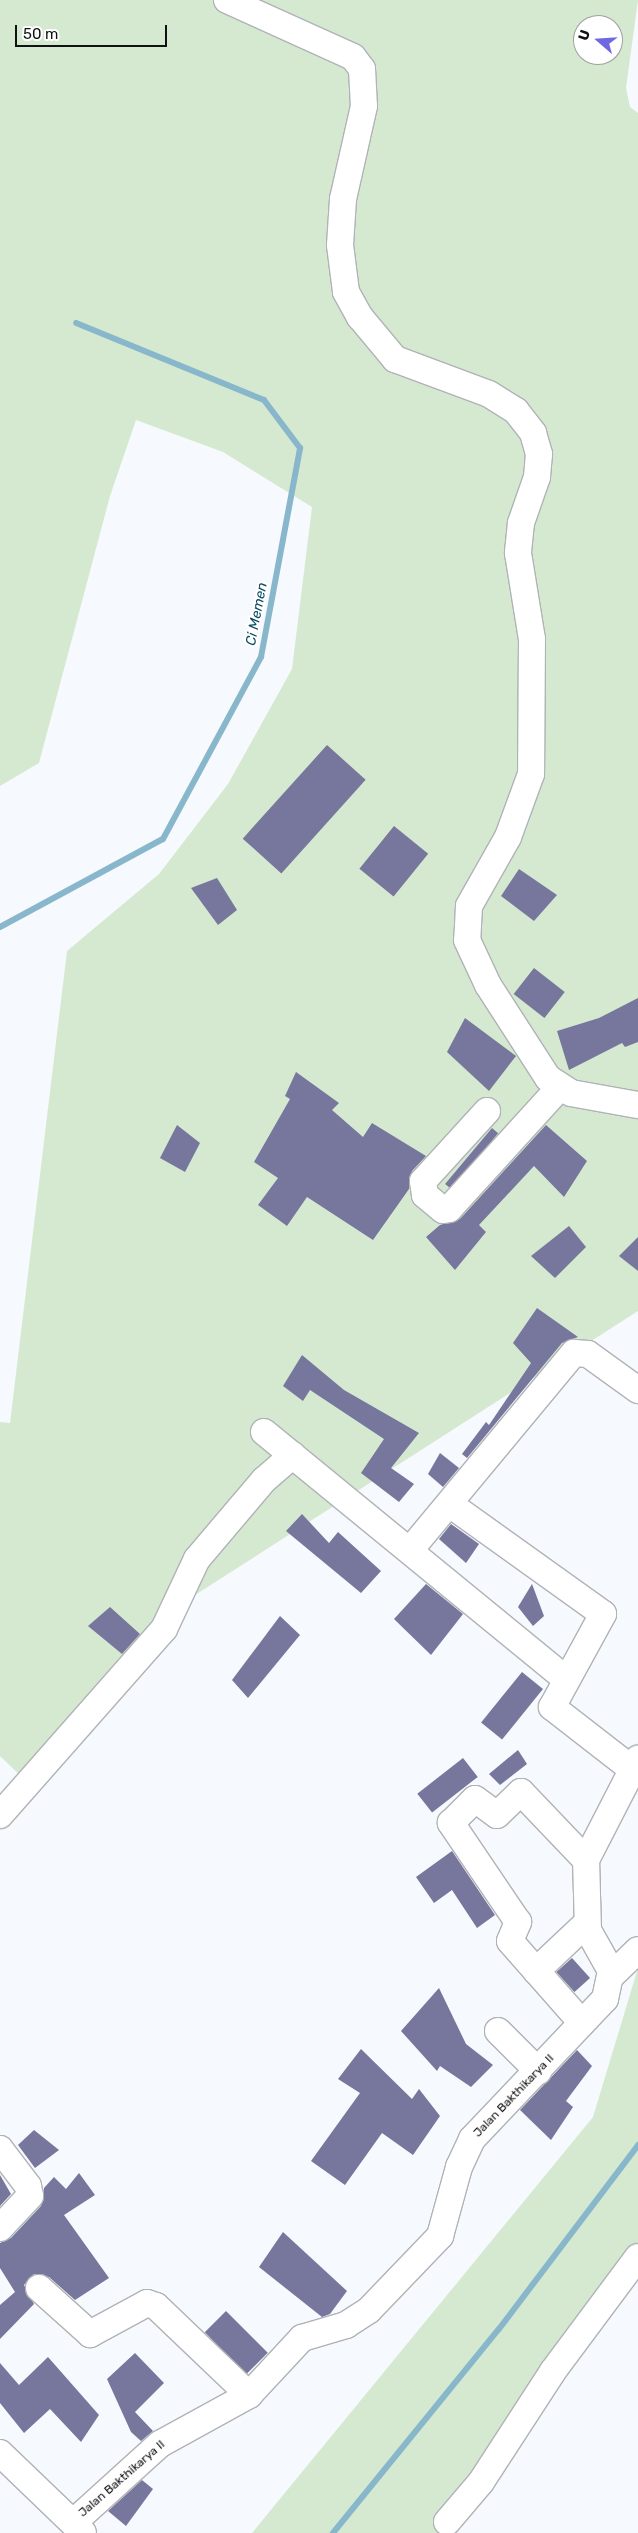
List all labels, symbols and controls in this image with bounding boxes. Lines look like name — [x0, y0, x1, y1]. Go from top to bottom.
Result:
scale bar — [18, 15, 170, 47]
north arrow — [573, 15, 623, 65]
text: 50 m — [23, 25, 58, 43]
text: U — [575, 28, 594, 43]
water label: Ci Memen — [243, 581, 271, 647]
street label: Jalan Bakthikarya II — [471, 2052, 557, 2140]
street label: Jalan Bakthikarya II — [76, 2438, 168, 2520]

